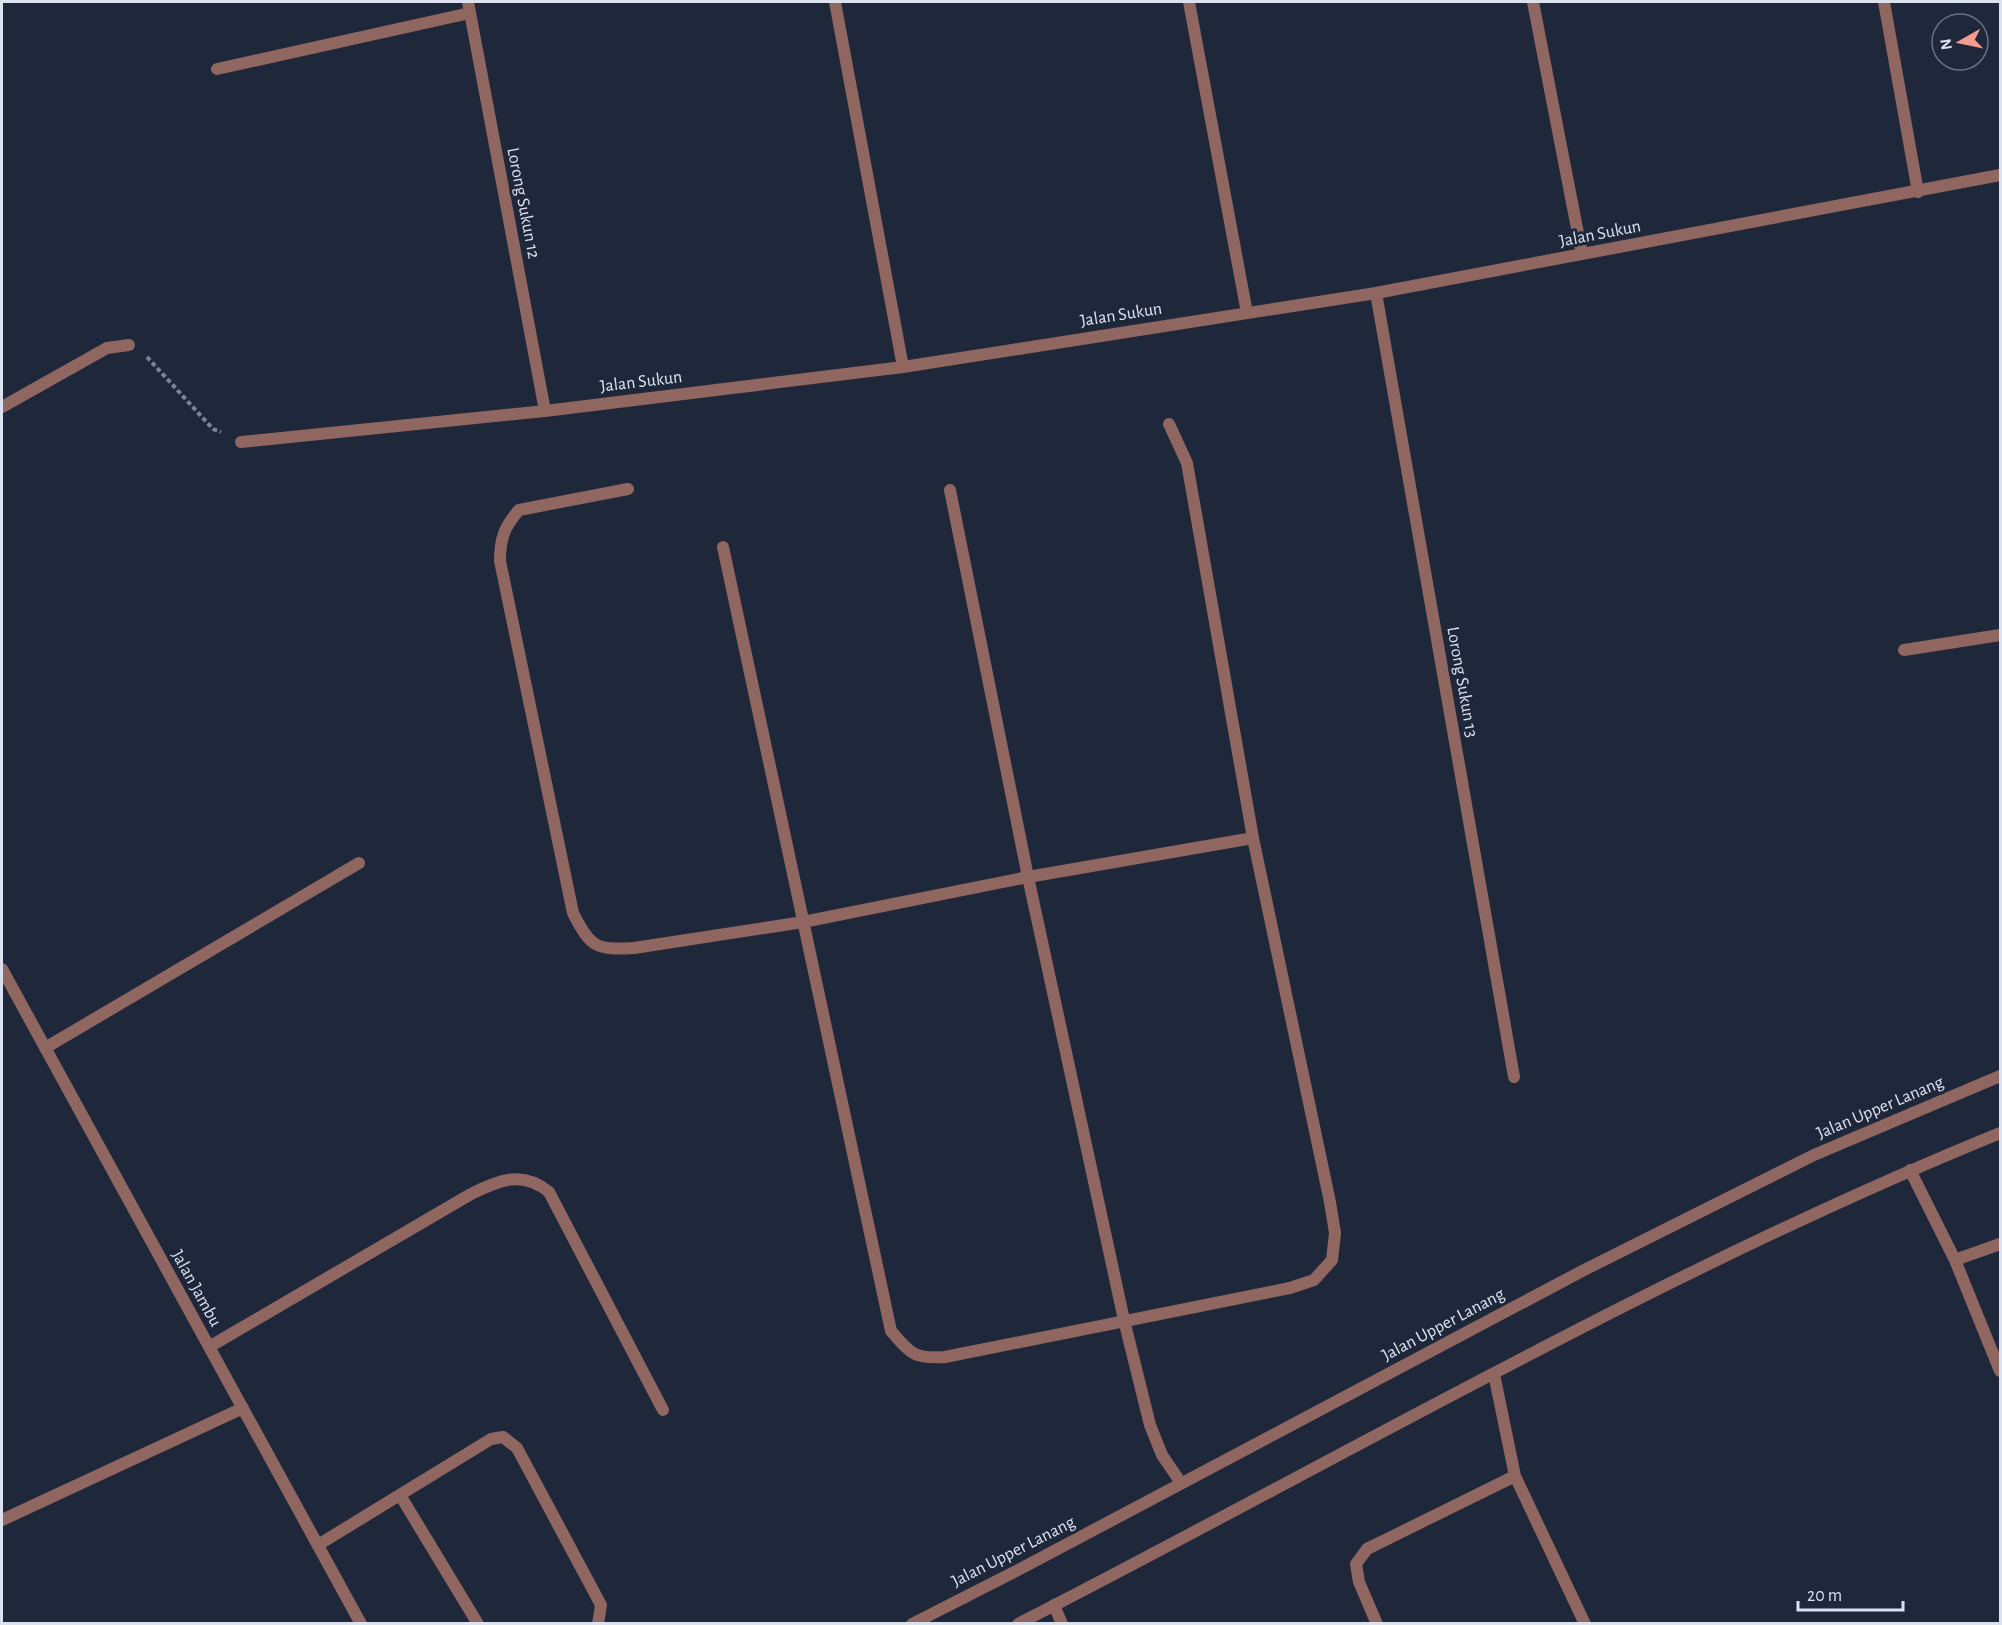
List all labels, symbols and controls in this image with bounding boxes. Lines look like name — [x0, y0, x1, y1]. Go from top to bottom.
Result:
north arrow — [1930, 12, 1990, 72]
text: N — [1937, 37, 1955, 51]
street label: Lorong Sukun 12 — [503, 146, 543, 260]
street label: Jalan Sukun — [1558, 217, 1642, 251]
street label: Jalan Sukun — [1079, 300, 1163, 330]
street label: Jalan Sukun — [599, 368, 683, 396]
street label: Lorong Sukun 13 — [1443, 625, 1481, 739]
street label: Jalan Upper Lanang — [1814, 1073, 1947, 1143]
street label: Jalan Jambu — [168, 1247, 224, 1330]
street label: Jalan Upper Lanang — [1379, 1285, 1508, 1365]
street label: Jalan Upper Lanang — [949, 1513, 1078, 1591]
scale bar — [1798, 1574, 1903, 1612]
text: 20 m — [1807, 1587, 1842, 1605]

